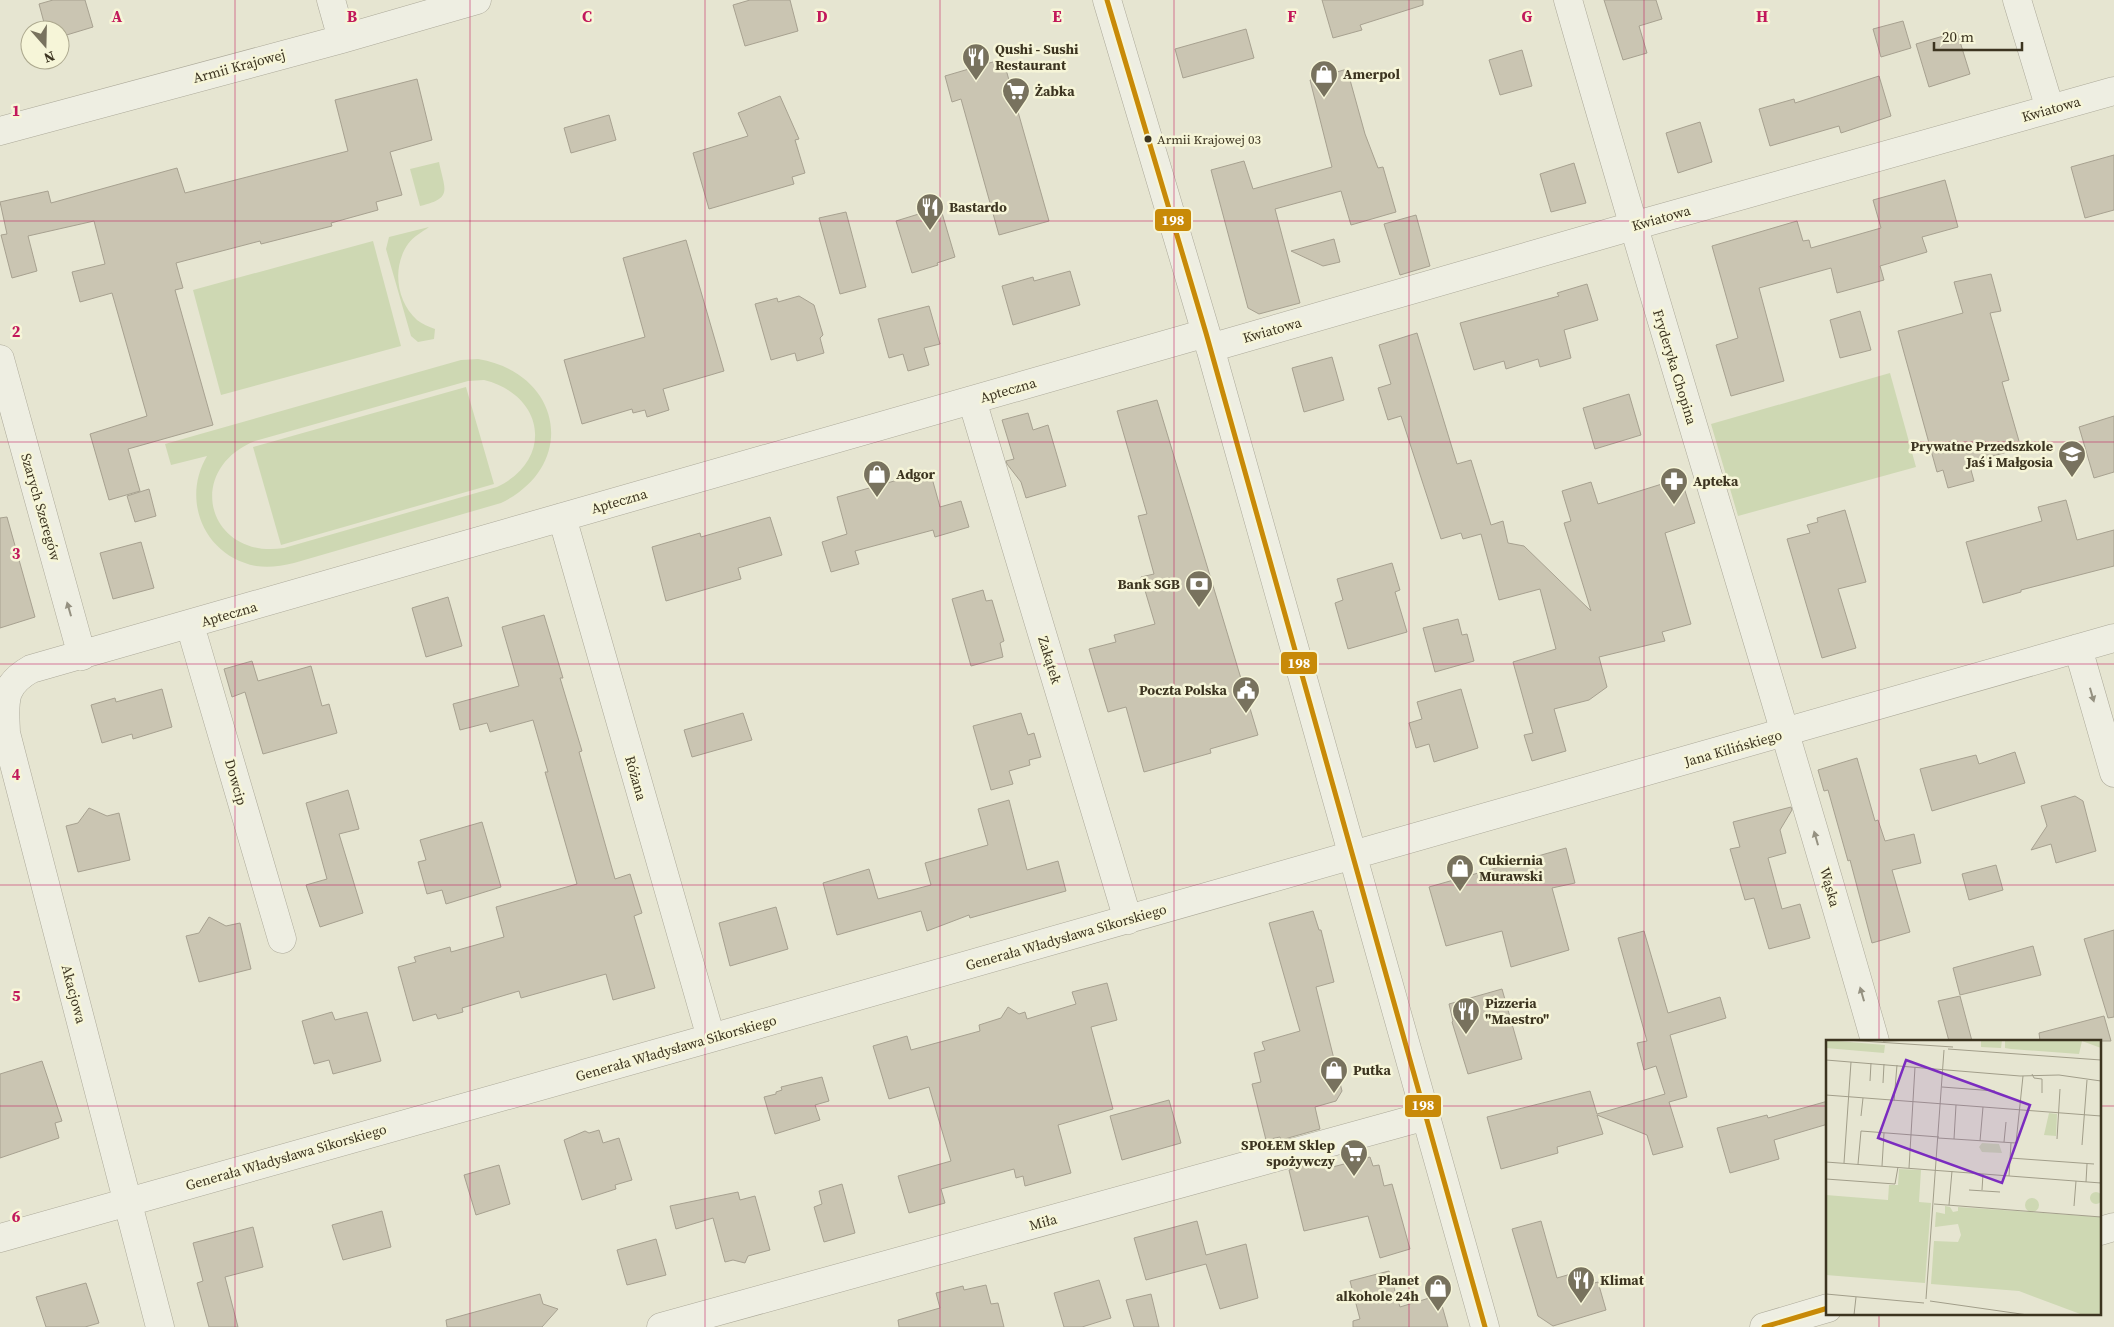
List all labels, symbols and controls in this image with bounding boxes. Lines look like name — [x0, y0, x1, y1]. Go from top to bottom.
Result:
text: A — [112, 5, 123, 27]
text: B — [347, 5, 358, 27]
text: C — [582, 5, 592, 27]
text: D — [816, 5, 828, 27]
text: E — [1052, 5, 1062, 27]
text: F — [1287, 5, 1297, 27]
text: G — [1522, 5, 1533, 27]
text: H — [1756, 5, 1768, 27]
north arrow — [20, 20, 70, 70]
scale bar — [1934, 20, 2022, 52]
text: 20 m — [1942, 26, 1974, 47]
place label: Qushi - Sushi Restaurant — [995, 39, 1079, 75]
restaurant icon: Qushi - Sushi Restaurant — [961, 42, 991, 81]
street label: Armii Krajowej — [191, 44, 287, 88]
text: N — [41, 46, 58, 68]
shop icon: Amerpol — [1309, 59, 1339, 98]
place label: Amerpol — [1343, 64, 1400, 84]
supermarket icon: Żabka — [1001, 76, 1031, 115]
place label: Żabka — [1035, 81, 1075, 101]
street label: Kwiatowa — [2019, 91, 2084, 127]
text: 1 — [12, 99, 20, 121]
place label: Armii Krajowej 03 — [1157, 131, 1261, 148]
marker: Armii Krajowej 03 — [1143, 134, 1153, 144]
restaurant icon: Bastardo — [915, 192, 945, 231]
place label: Bastardo — [949, 197, 1007, 217]
street label: Kwiatowa — [1629, 200, 1694, 236]
line badge: 198 — [1154, 208, 1192, 232]
text: 198 — [1162, 210, 1184, 230]
street label: Fryderyka Chopina — [1648, 307, 1702, 428]
street label: Kwiatowa — [1240, 312, 1305, 348]
text: 2 — [12, 320, 21, 342]
street label: Apteczna — [978, 372, 1039, 408]
place label: Prywatne Przedszkole Jaś i Małgosia — [1910, 436, 2054, 472]
school or university icon: Prywatne Przedszkole Jaś i Małgosia — [2057, 439, 2087, 478]
street label: Szarych Szeregów — [16, 451, 66, 563]
shop icon: Adgor — [862, 459, 892, 498]
place label: Adgor — [896, 464, 936, 484]
pharmacy icon: Apteka — [1659, 466, 1689, 505]
place label: Apteka — [1693, 471, 1739, 491]
street label: Apteczna — [589, 483, 650, 519]
text: 3 — [12, 542, 21, 564]
bank icon: Bank SGB — [1184, 569, 1214, 608]
place label: Bank SGB — [1117, 574, 1180, 594]
street label: Apteczna — [199, 596, 260, 632]
one-way arrow — [65, 601, 73, 616]
street label: Zakątek — [1033, 634, 1067, 687]
line badge: 198 — [1280, 651, 1318, 675]
text: 198 — [1288, 653, 1310, 673]
public building icon: Poczta Polska — [1231, 675, 1261, 714]
place label: Poczta Polska — [1139, 680, 1228, 700]
one-way arrow — [2088, 687, 2096, 702]
street label: Jana Kilińskiego — [1681, 724, 1785, 772]
street label: Różana — [620, 753, 652, 804]
street label: Dowcip — [220, 757, 252, 807]
text: 4 — [12, 763, 21, 785]
one-way arrow — [1812, 830, 1820, 845]
place label: Cukiernia Murawski — [1479, 850, 1544, 886]
shop icon: Cukiernia Murawski — [1445, 853, 1475, 892]
street label: Wąska — [1815, 865, 1845, 910]
street label: Generała Władysława Sikorskiego — [963, 899, 1169, 975]
street label: Akacjowa — [57, 962, 92, 1026]
text: 5 — [12, 984, 21, 1006]
one-way arrow — [1857, 986, 1865, 1001]
place label: Pizzeria "Maestro" — [1485, 993, 1549, 1029]
restaurant icon: Pizzeria "Maestro" — [1451, 996, 1481, 1035]
street label: Generała Władysława Sikorskiego — [573, 1010, 779, 1086]
inset map — [1826, 1040, 2102, 1314]
shop icon: Putka — [1319, 1055, 1349, 1094]
place label: Putka — [1353, 1060, 1391, 1080]
line badge: 198 — [1404, 1094, 1442, 1118]
text: 198 — [1412, 1095, 1434, 1115]
street label: Generała Władysława Sikorskiego — [183, 1119, 389, 1195]
place label: SPOŁEM Sklep spożywczy — [1241, 1135, 1336, 1171]
supermarket icon: SPOŁEM Sklep spożywczy — [1339, 1138, 1369, 1177]
text: 6 — [12, 1205, 21, 1227]
street label: Miła — [1027, 1208, 1060, 1235]
restaurant icon: Klimat — [1566, 1265, 1596, 1304]
place label: Planet alkohole 24h — [1336, 1270, 1420, 1306]
place label: Klimat — [1600, 1270, 1645, 1290]
shop icon: Planet alkohole 24h — [1423, 1273, 1453, 1312]

